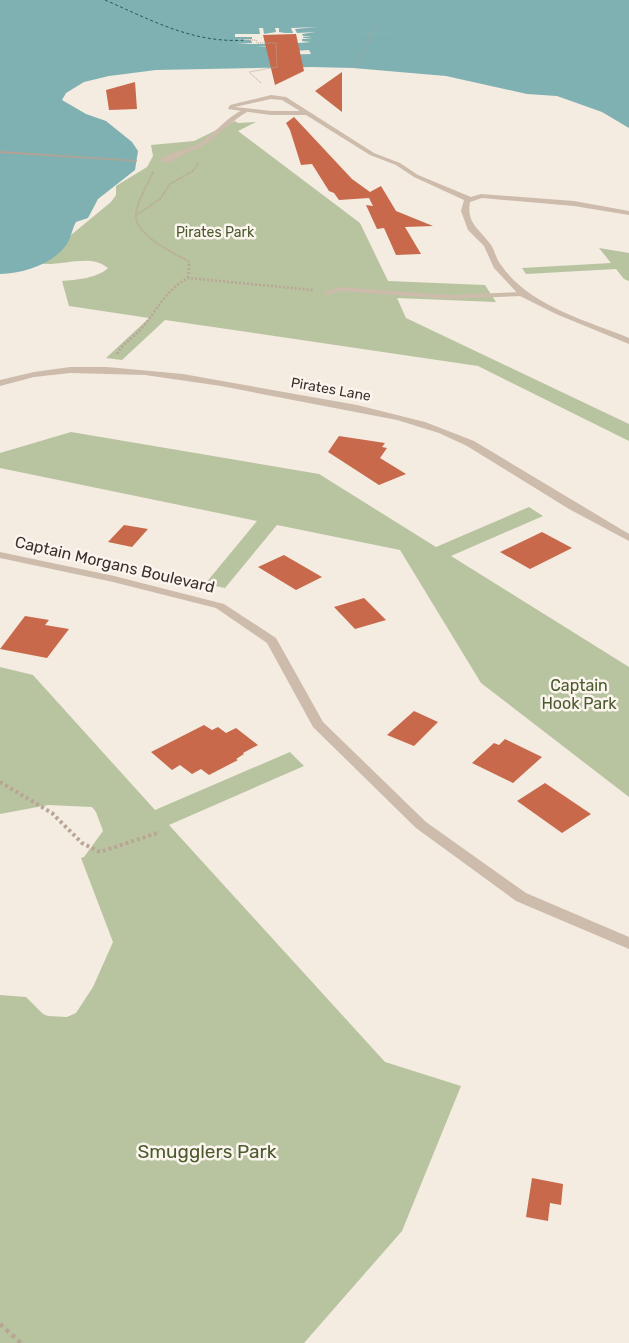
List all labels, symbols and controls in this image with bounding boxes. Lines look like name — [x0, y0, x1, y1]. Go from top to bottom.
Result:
park label: Pirates Park — [176, 224, 255, 241]
street label: Pirates Lane — [290, 374, 372, 405]
street label: Captain Morgans Boulevard — [13, 532, 217, 597]
park label: Captain Hook Park — [541, 676, 617, 713]
park label: Smugglers Park — [137, 1140, 277, 1163]

